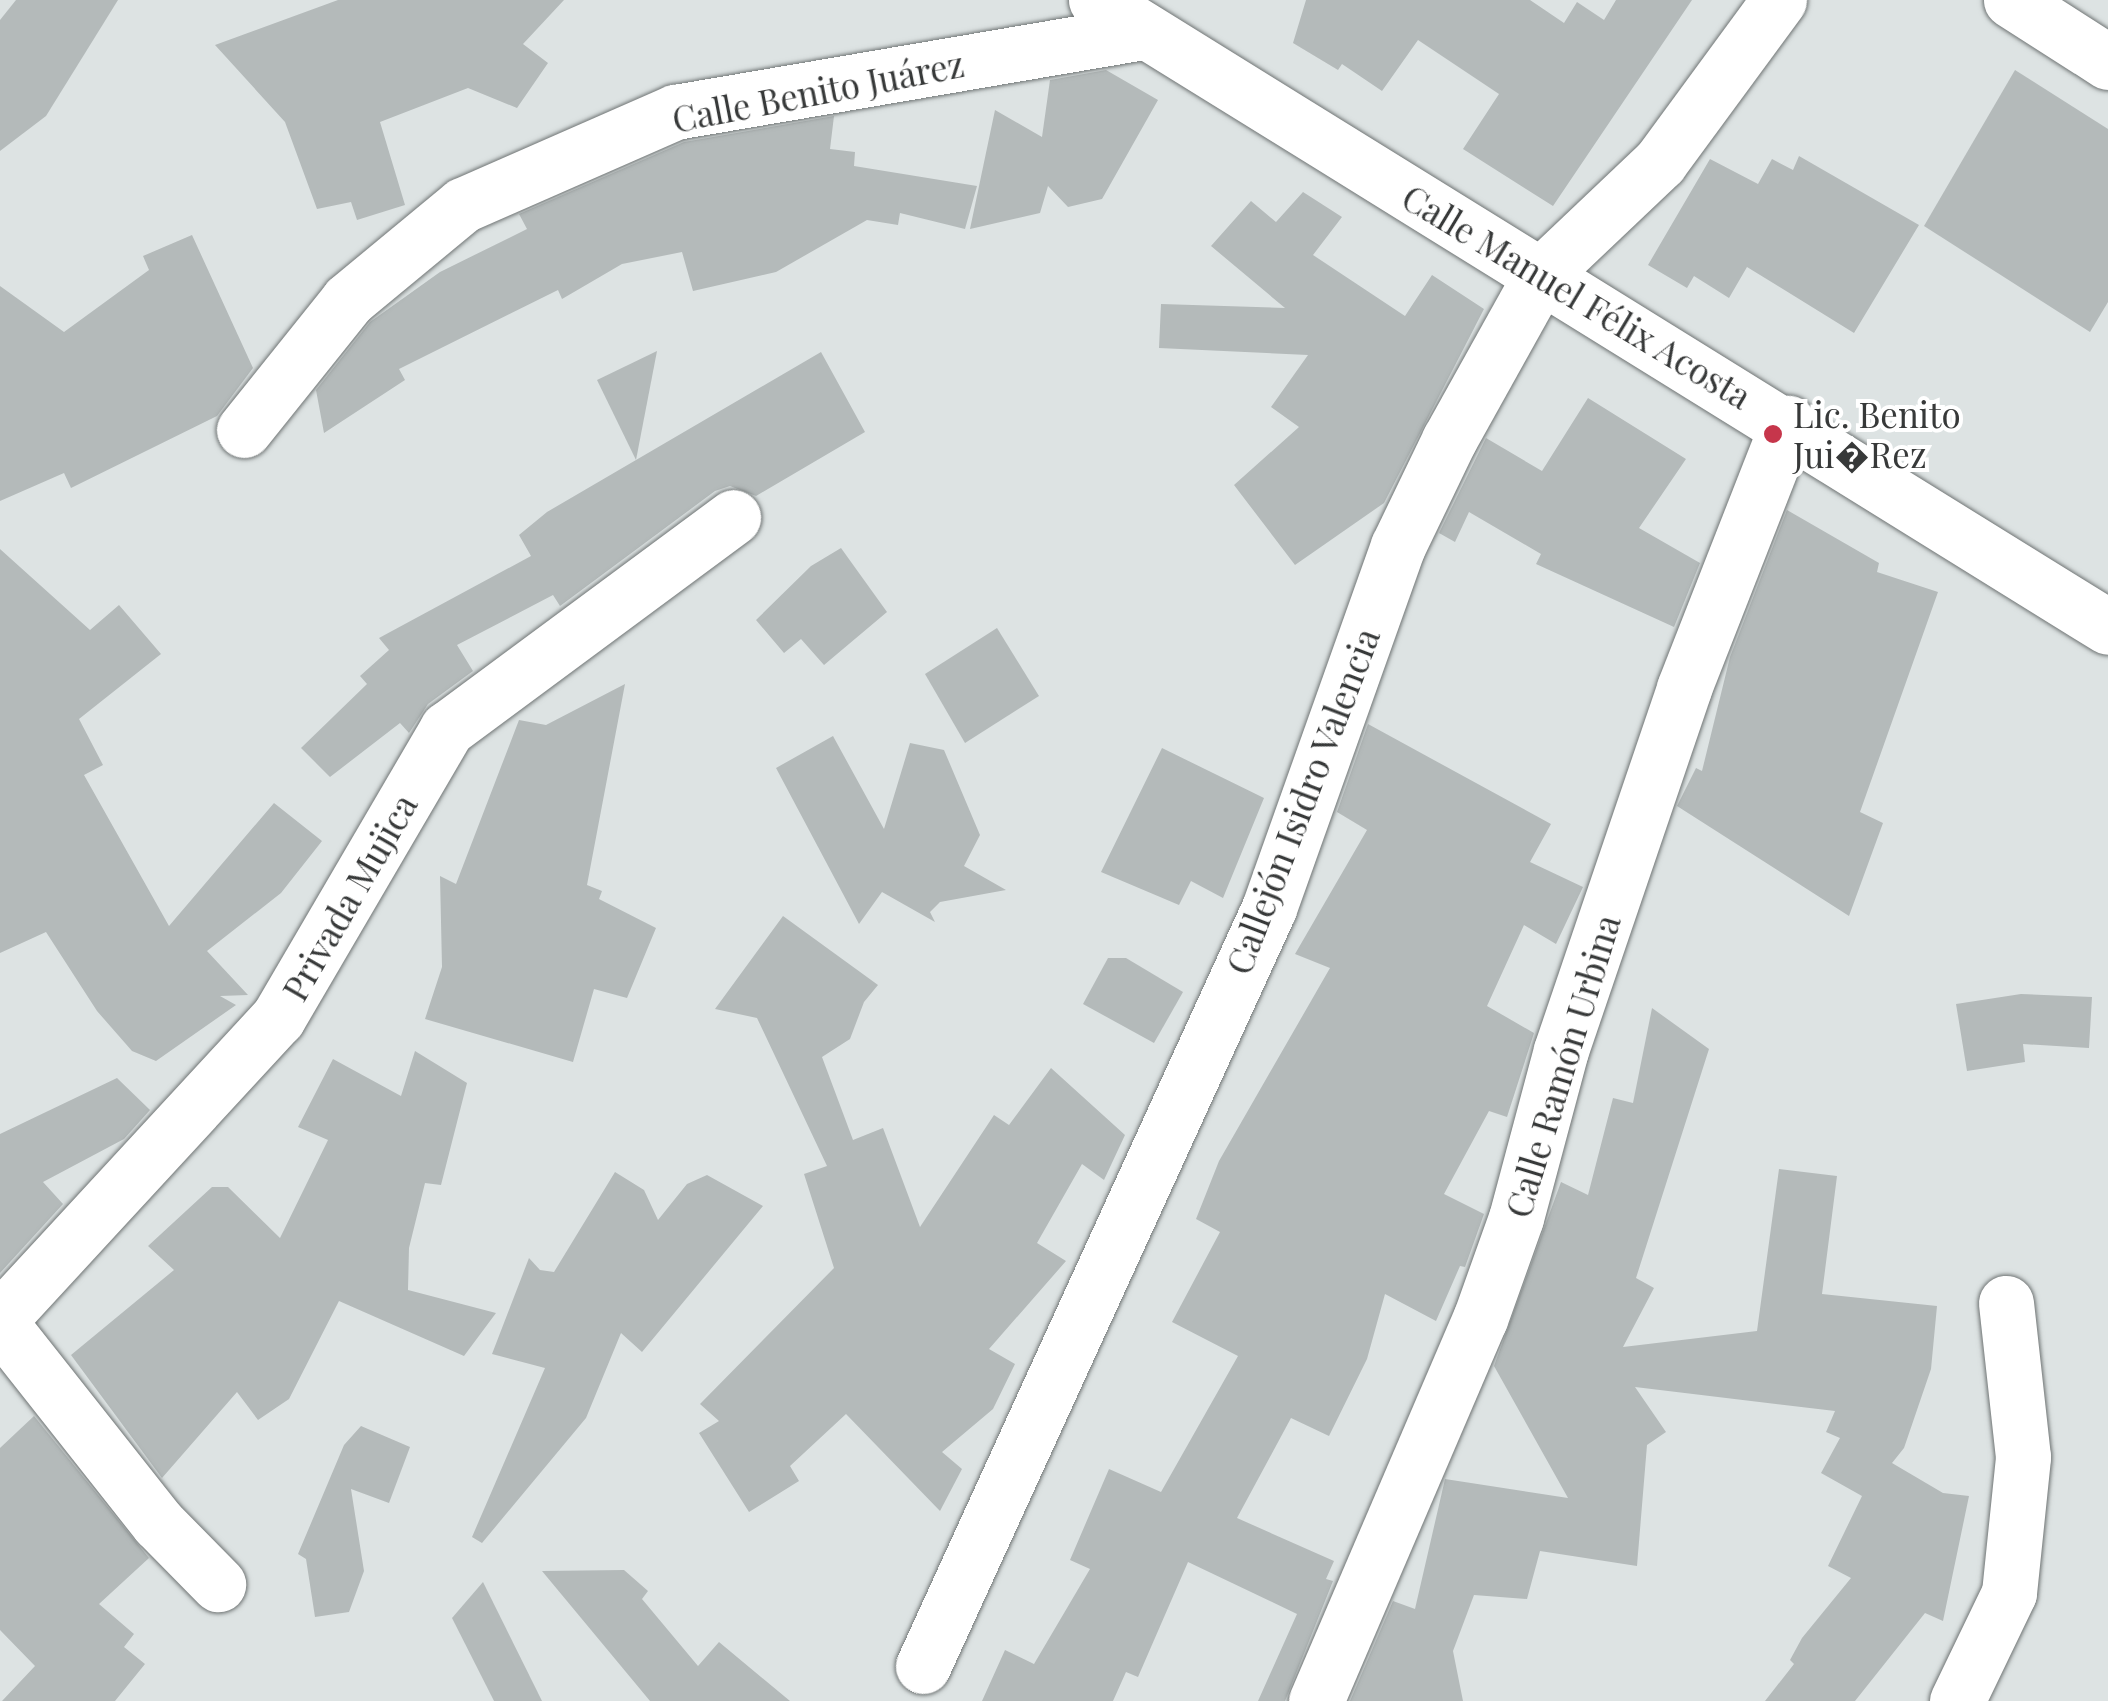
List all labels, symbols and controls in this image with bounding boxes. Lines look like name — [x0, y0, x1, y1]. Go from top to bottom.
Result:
street label: Calle Benito Juárez — [668, 42, 968, 140]
street label: Calle Manuel Félix Acosta — [1394, 175, 1760, 417]
place label: Lic. Benito Jui�Rez — [1793, 393, 1961, 475]
marker: Lic. Benito Jui�Rez — [1762, 423, 1784, 445]
street label: Callejón Isidro Valencia — [1216, 622, 1388, 980]
street label: Privada Mujica — [273, 786, 425, 1008]
street label: Calle Ramón Urbina — [1496, 910, 1628, 1222]

